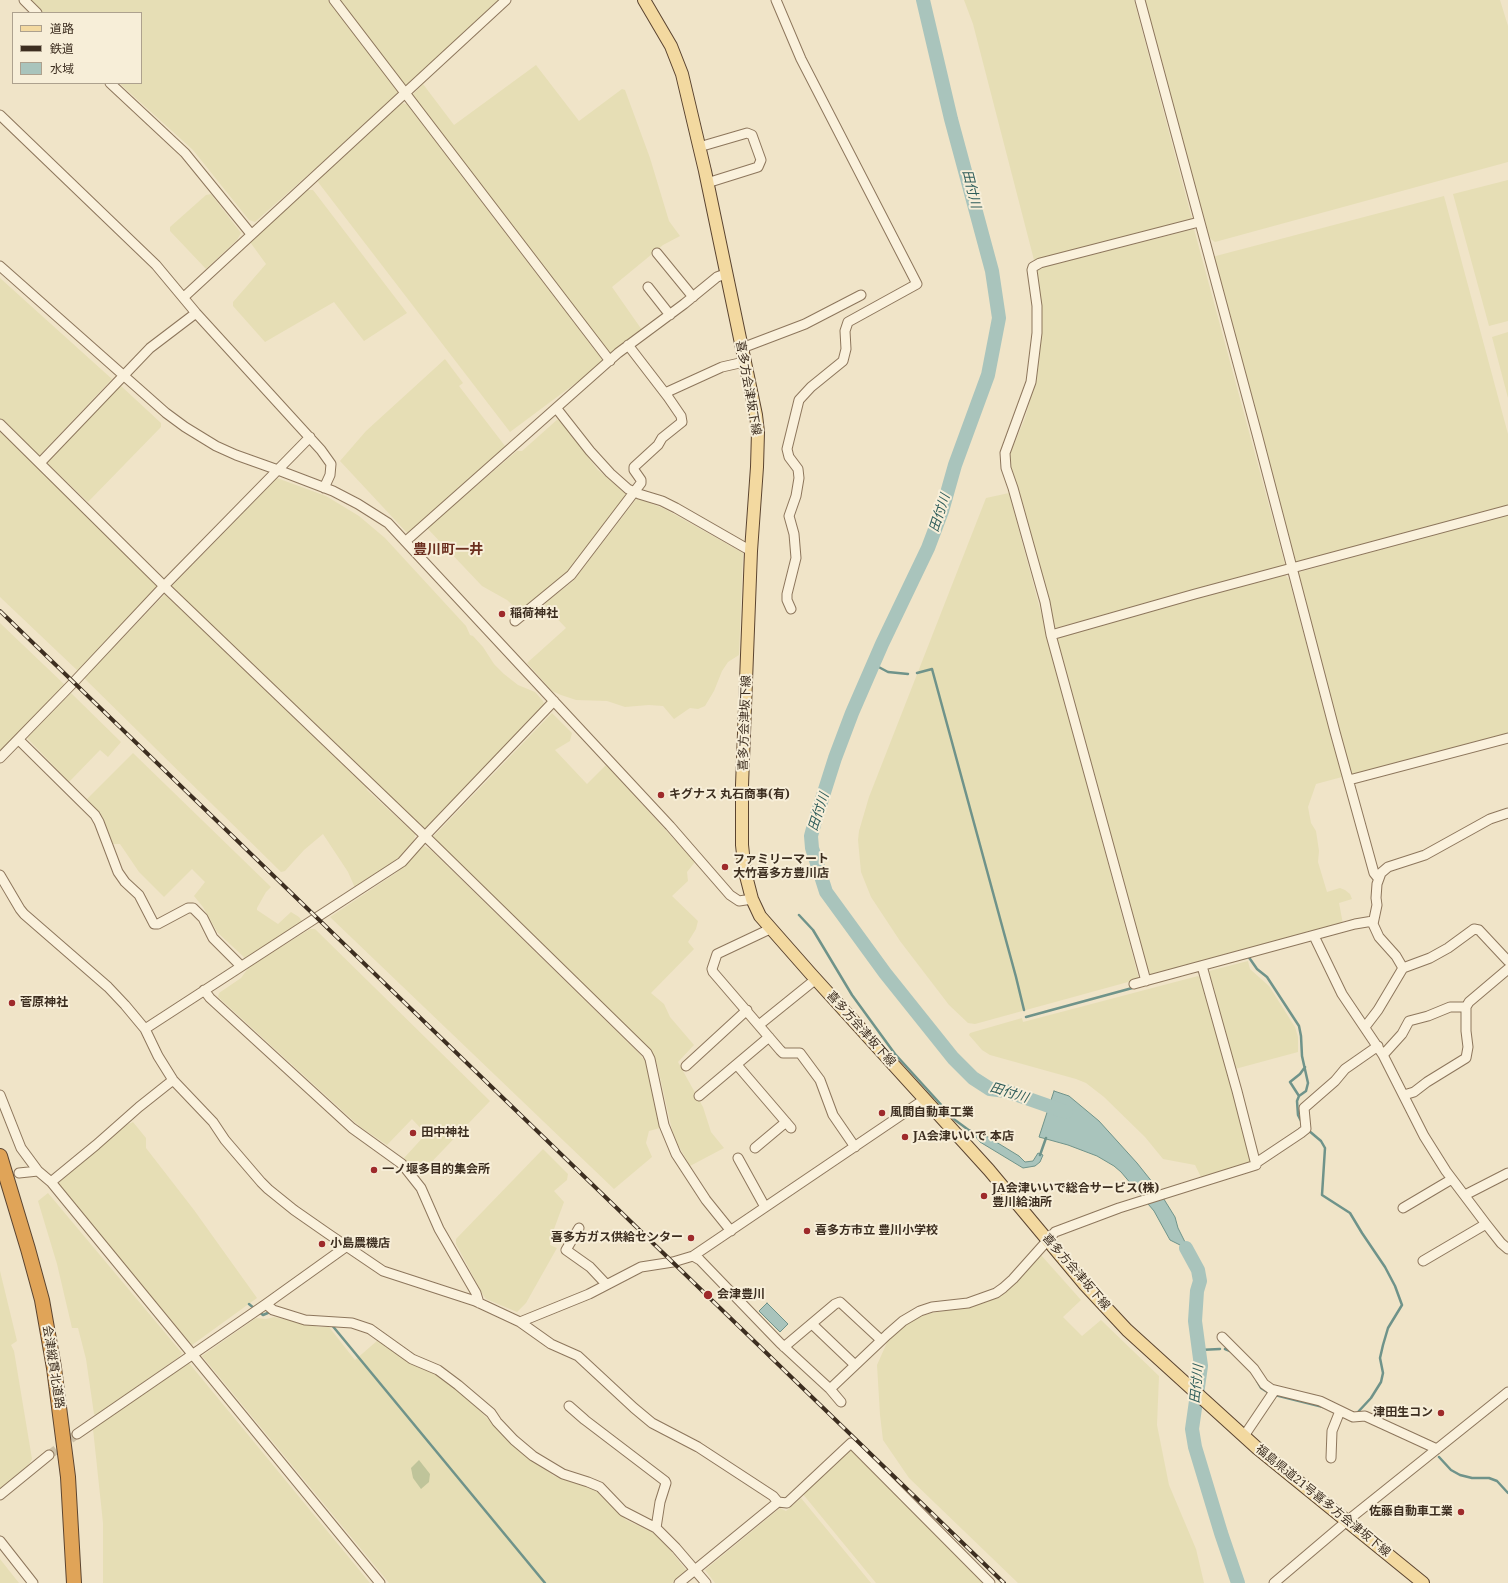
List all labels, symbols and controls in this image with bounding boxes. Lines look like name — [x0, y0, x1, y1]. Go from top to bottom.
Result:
legend — [12, 12, 142, 84]
text: 道路 — [50, 20, 74, 37]
text: 鉄道 — [50, 40, 74, 57]
text: 水域 — [50, 60, 74, 77]
water label: 田付川 — [959, 168, 983, 210]
street label: 喜多方会津坂下線 — [733, 339, 763, 437]
water label: 田付川 — [927, 492, 953, 534]
district label: 豊川町一井 — [413, 542, 483, 558]
place label: 稲荷神社 — [510, 607, 558, 621]
marker: 稲荷神社 — [497, 609, 507, 619]
street label: 喜多方会津坂下線 — [736, 675, 754, 771]
place label: キグナス 丸石商事(有) — [669, 788, 790, 802]
marker: キグナス 丸石商事(有) — [656, 790, 666, 800]
water label: 田付川 — [806, 791, 832, 833]
place label: ファミリーマート 大竹喜多方豊川店 — [733, 853, 829, 881]
marker: ファミリーマート 大竹喜多方豊川店 — [720, 862, 730, 872]
street label: 喜多方会津坂下線 — [824, 989, 898, 1069]
place label: 菅原神社 — [20, 996, 68, 1010]
marker: 菅原神社 — [7, 998, 17, 1008]
water label: 田付川 — [988, 1080, 1030, 1106]
place label: 風間自動車工業 — [890, 1106, 974, 1120]
marker: 風間自動車工業 — [877, 1108, 887, 1118]
place label: 田中神社 — [421, 1126, 469, 1140]
marker: 田中神社 — [408, 1128, 418, 1138]
place label: JA会津いいで 本店 — [913, 1130, 1014, 1144]
marker: JA会津いいで 本店 — [900, 1132, 910, 1142]
place label: 一ノ堰多目的集会所 — [382, 1163, 490, 1177]
marker: 一ノ堰多目的集会所 — [369, 1165, 379, 1175]
place label: JA会津いいで総合サービス(株) 豊川給油所 — [992, 1182, 1159, 1210]
marker: JA会津いいで総合サービス(株) 豊川給油所 — [979, 1191, 989, 1201]
place label: 喜多方市立 豊川小学校 — [815, 1224, 938, 1238]
marker: 喜多方市立 豊川小学校 — [802, 1226, 812, 1236]
place label: 喜多方ガス供給センター — [551, 1231, 683, 1245]
street label: 喜多方会津坂下線 — [1039, 1231, 1113, 1313]
marker: 喜多方ガス供給センター — [686, 1233, 696, 1243]
place label: 小島農機店 — [330, 1237, 390, 1251]
marker: 小島農機店 — [317, 1239, 327, 1249]
place label: 会津豊川 — [717, 1288, 765, 1302]
marker: 会津豊川 — [702, 1289, 714, 1301]
street label: 会津縦貫北道路 — [39, 1324, 67, 1410]
water label: 田付川 — [1187, 1364, 1207, 1404]
place label: 津田生コン — [1373, 1406, 1433, 1420]
marker: 津田生コン — [1436, 1408, 1446, 1418]
street label: 福島県道21号喜多方会津坂下線 — [1253, 1442, 1393, 1560]
place label: 佐藤自動車工業 — [1369, 1505, 1453, 1519]
marker: 佐藤自動車工業 — [1456, 1507, 1466, 1517]

